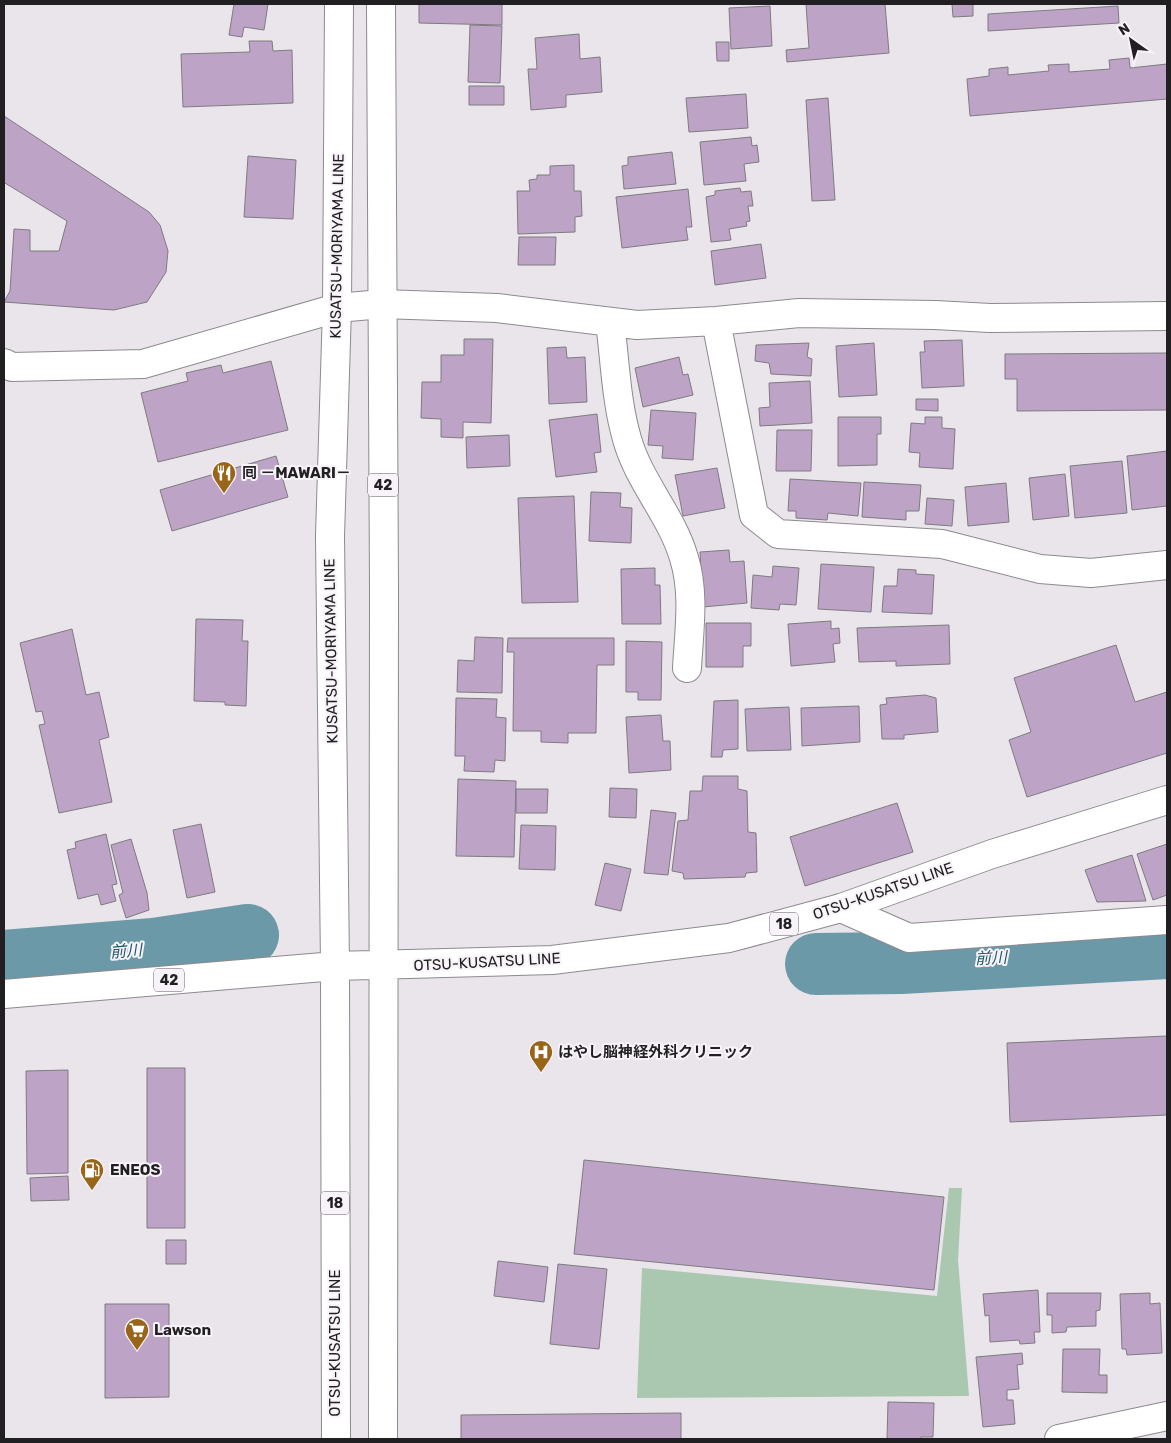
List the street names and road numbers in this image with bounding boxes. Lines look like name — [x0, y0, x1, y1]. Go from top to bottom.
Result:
street label: KUSATSU-MORIYAMA LINE — [326, 153, 348, 339]
road number: 42 — [368, 474, 398, 496]
street label: KUSATSU-MORIYAMA LINE — [320, 558, 342, 744]
street label: OTSU-KUSATSU LINE — [810, 859, 956, 923]
road number: 18 — [770, 912, 798, 936]
street label: OTSU-KUSATSU LINE — [413, 949, 561, 975]
road number: 42 — [154, 968, 184, 992]
road number: 18 — [321, 1192, 349, 1214]
street label: OTSU-KUSATSU LINE — [326, 1269, 344, 1417]

